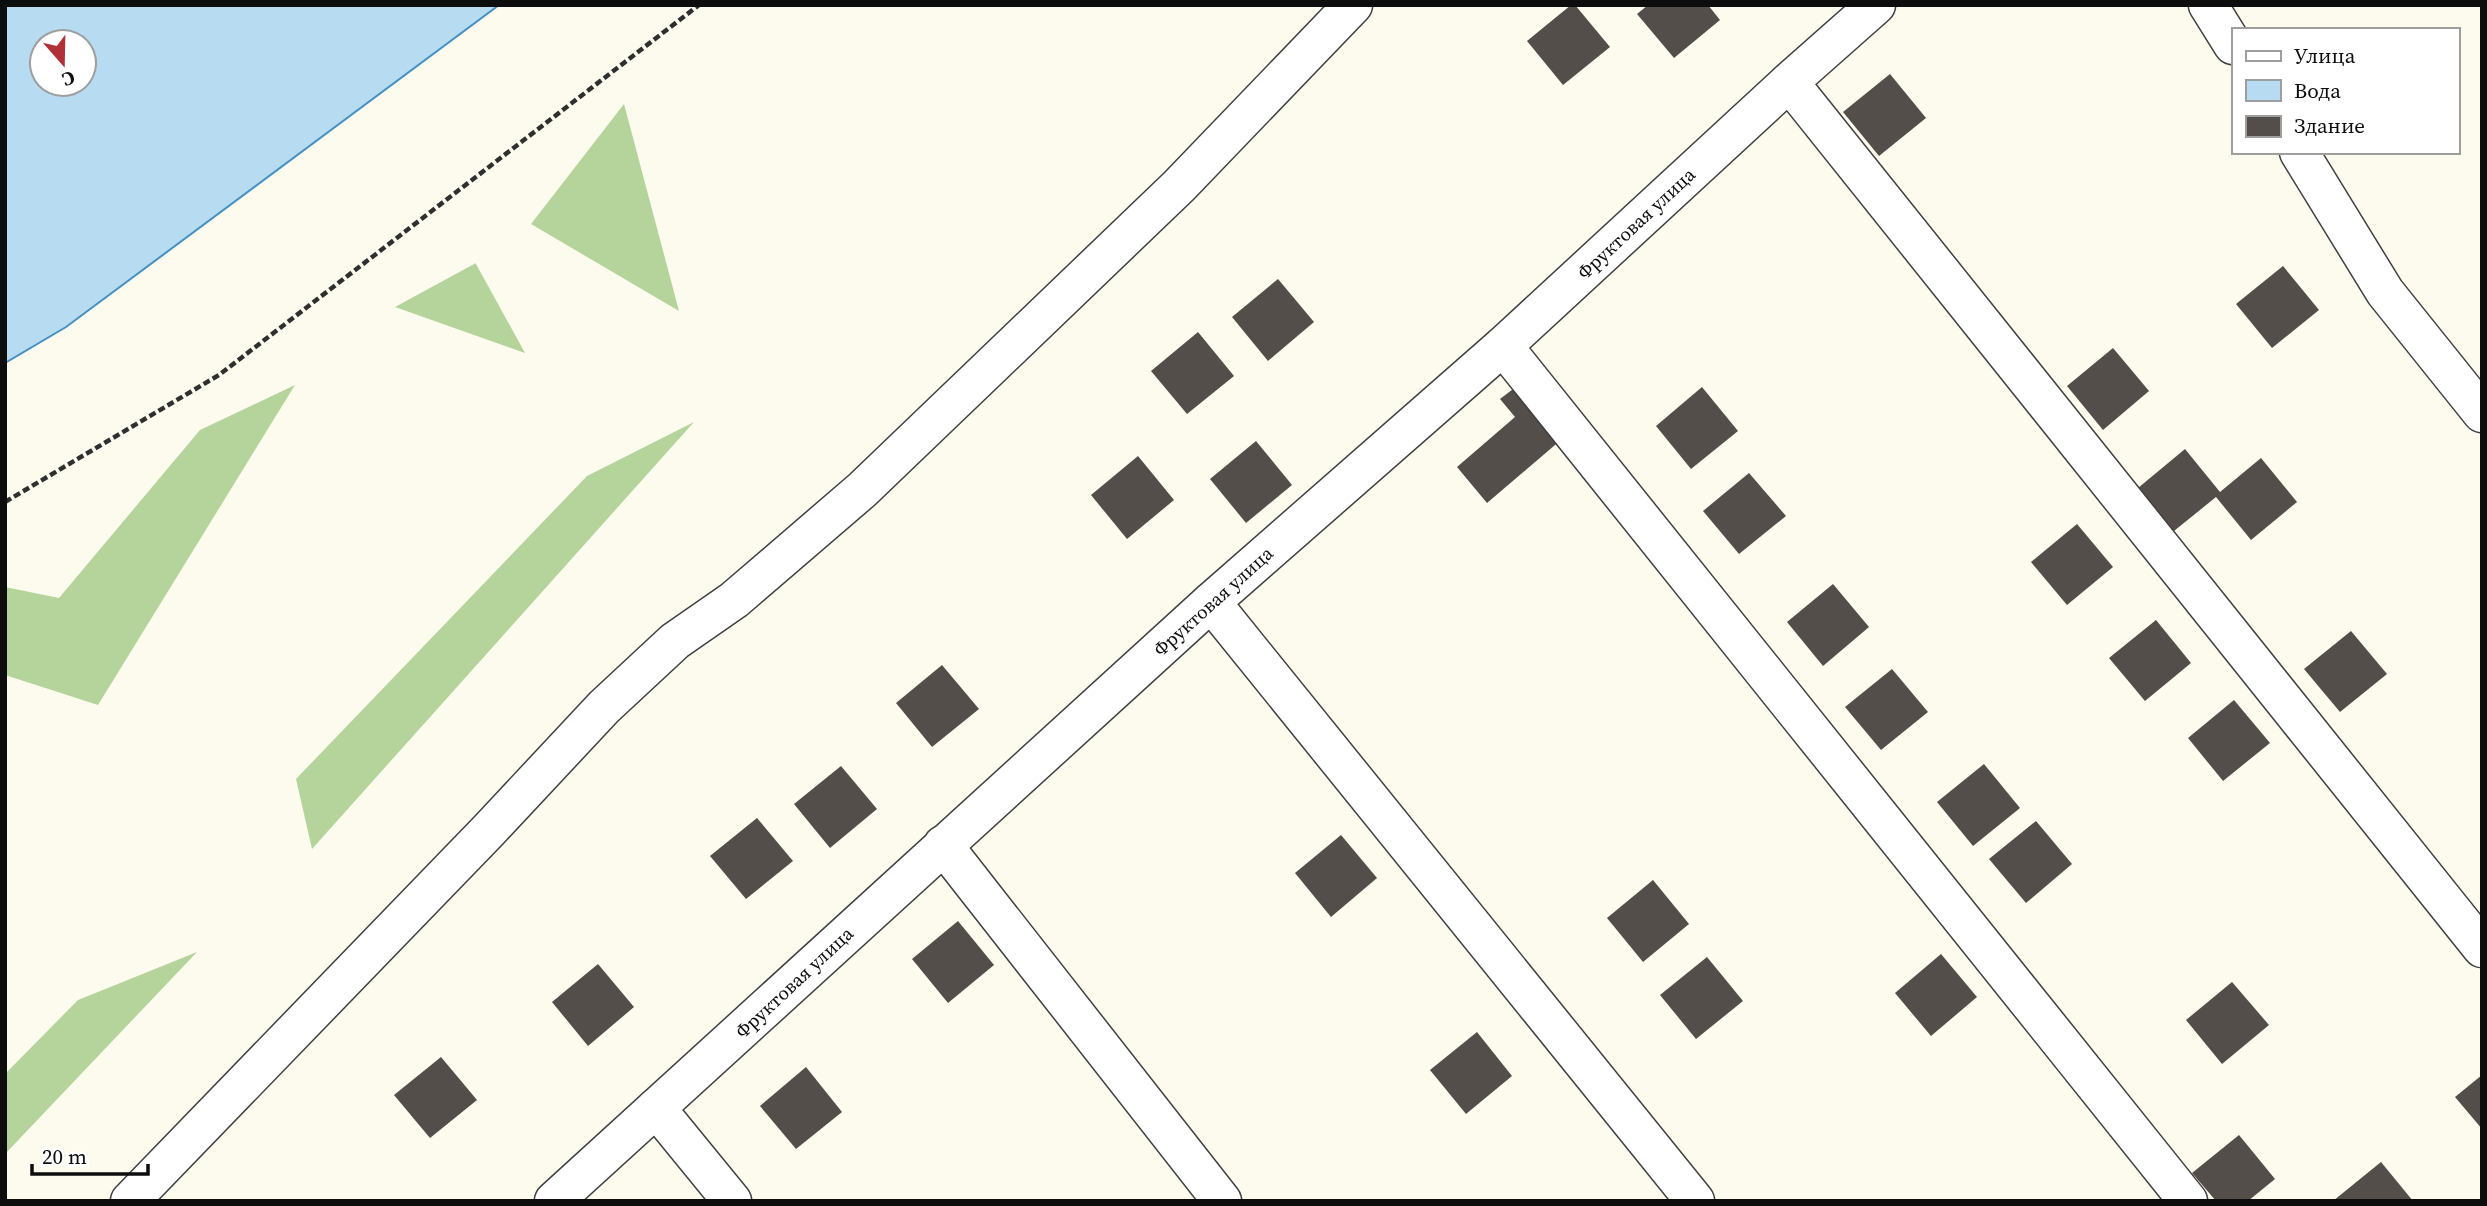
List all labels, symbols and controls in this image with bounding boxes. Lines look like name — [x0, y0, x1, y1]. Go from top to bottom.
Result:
north arrow — [28, 28, 98, 98]
legend — [2232, 28, 2459, 154]
text: Улица — [2294, 41, 2356, 70]
text: С — [59, 65, 79, 93]
text: Вода — [2294, 76, 2341, 105]
text: Здание — [2294, 111, 2365, 140]
street label: Фруктовая улица — [1571, 161, 1701, 285]
street label: Фруктовая улица — [1148, 540, 1279, 662]
street label: Фруктовая улица — [729, 920, 859, 1044]
scale bar — [32, 1132, 147, 1176]
text: 20 m — [42, 1142, 87, 1171]

